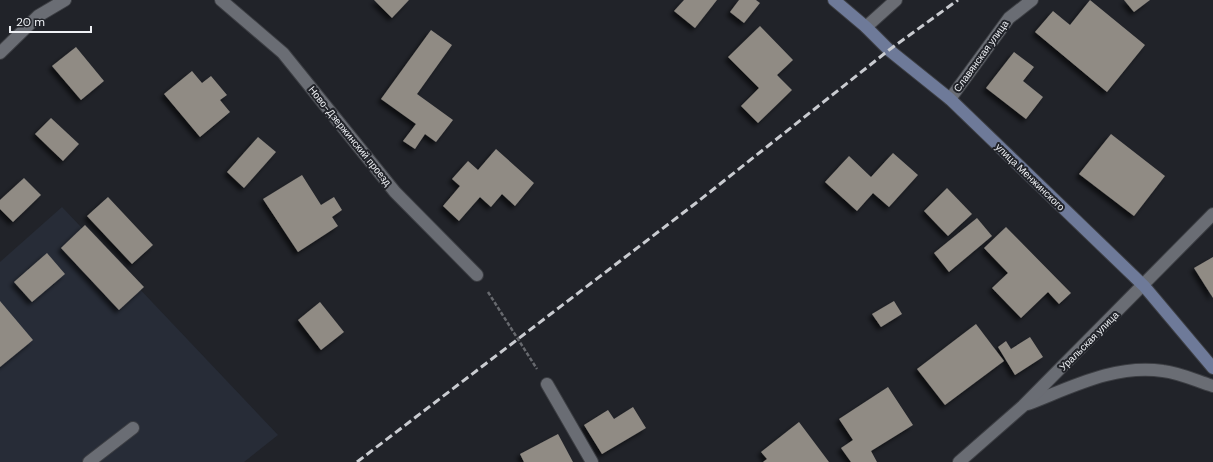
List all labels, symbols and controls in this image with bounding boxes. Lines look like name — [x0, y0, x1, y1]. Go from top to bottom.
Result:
scale bar — [10, 8, 91, 34]
text: 20 m — [16, 14, 45, 30]
street label: Славянская улица — [951, 17, 1012, 94]
street label: Ново-Дзержинский проезд — [306, 83, 394, 189]
street label: улица Менжинского — [993, 141, 1068, 214]
street label: Уральская улица — [1057, 308, 1122, 373]

